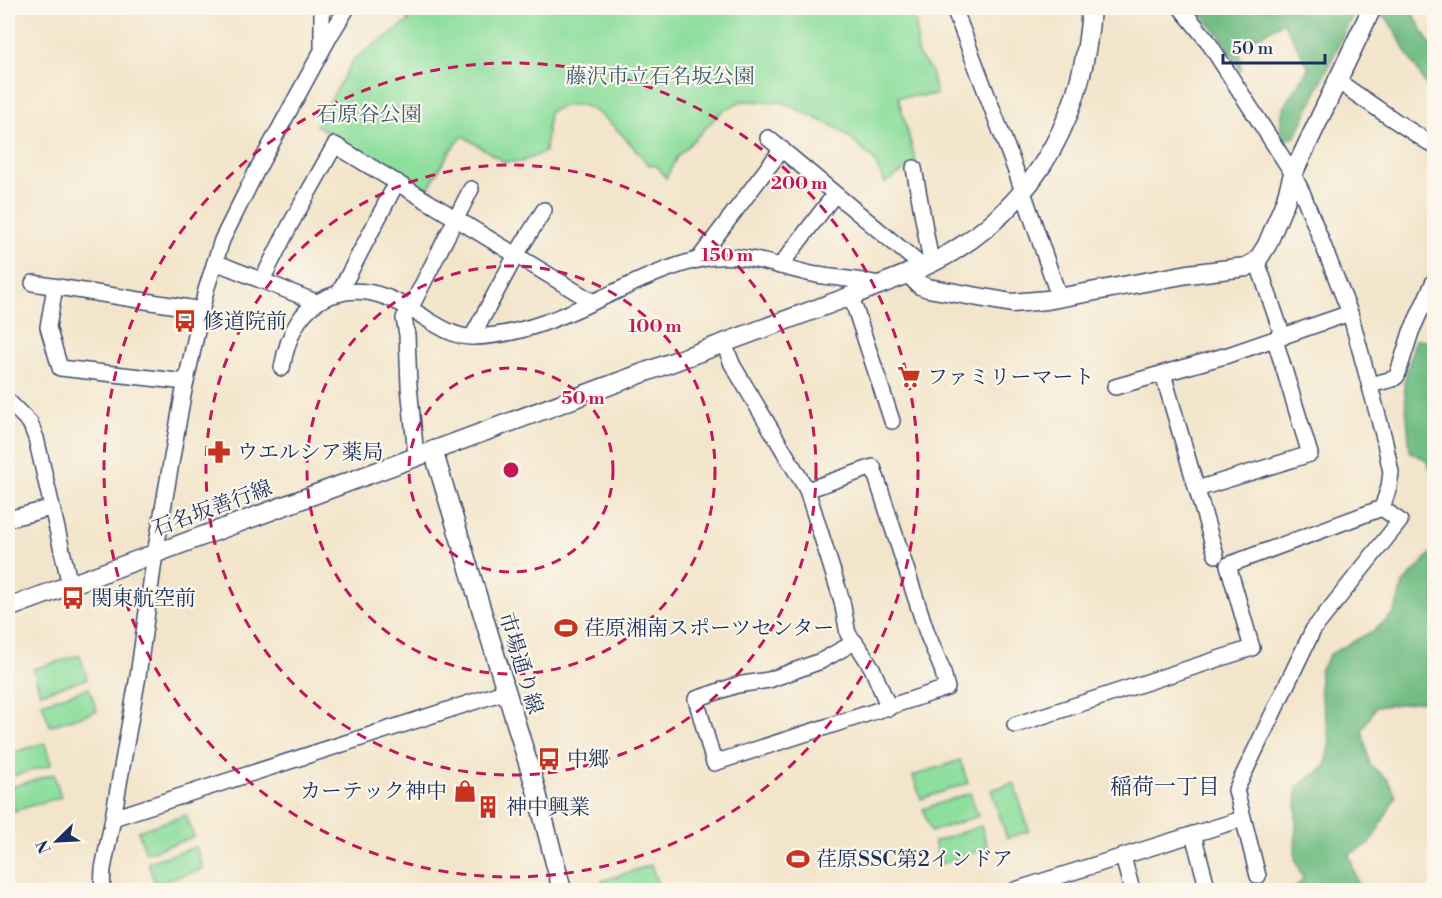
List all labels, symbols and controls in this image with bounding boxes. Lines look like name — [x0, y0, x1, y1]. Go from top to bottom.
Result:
scale bar — [1223, 27, 1325, 65]
text: 50 m — [1232, 37, 1274, 60]
park label: 藤沢市立石名坂公園 — [566, 64, 755, 90]
park label: 石原谷公園 — [317, 102, 422, 128]
text: 200 m — [771, 172, 828, 195]
text: 150 m — [701, 244, 754, 267]
bus stop icon: 修道院前 — [172, 308, 198, 334]
place label: 修道院前 — [203, 309, 287, 335]
text: 100 m — [628, 315, 682, 338]
supermarket icon: ファミリーマート — [896, 364, 922, 390]
place label: ファミリーマート — [927, 365, 1095, 391]
text: 50 m — [561, 387, 605, 410]
pharmacy icon: ウエルシア薬局 — [206, 439, 232, 465]
place label: ウエルシア薬局 — [237, 440, 383, 466]
centre of rings — [501, 460, 521, 480]
street label: 石名坂善行線 — [149, 475, 276, 543]
bus stop icon: 関東航空前 — [60, 585, 86, 611]
place label: 関東航空前 — [91, 586, 196, 612]
street label: 市場通り線 — [492, 609, 548, 717]
sports icon: 荏原湘南スポーツセンター — [553, 615, 579, 641]
place label: 荏原湘南スポーツセンター — [584, 616, 834, 642]
bus stop icon: 中郷 — [536, 746, 562, 772]
place label: 中郷 — [567, 747, 609, 773]
district label: 稲荷一丁目 — [1110, 774, 1220, 801]
shop icon: カーテック神中 — [452, 778, 478, 804]
place label: カーテック神中 — [300, 779, 447, 805]
building icon: 神中興業 — [475, 794, 501, 820]
place label: 神中興業 — [506, 795, 590, 821]
north arrow — [27, 811, 87, 871]
text: N — [32, 837, 56, 857]
sports icon: 荏原SSC第2インドア — [785, 846, 811, 872]
place label: 荏原SSC第2インドア — [816, 847, 1013, 873]

